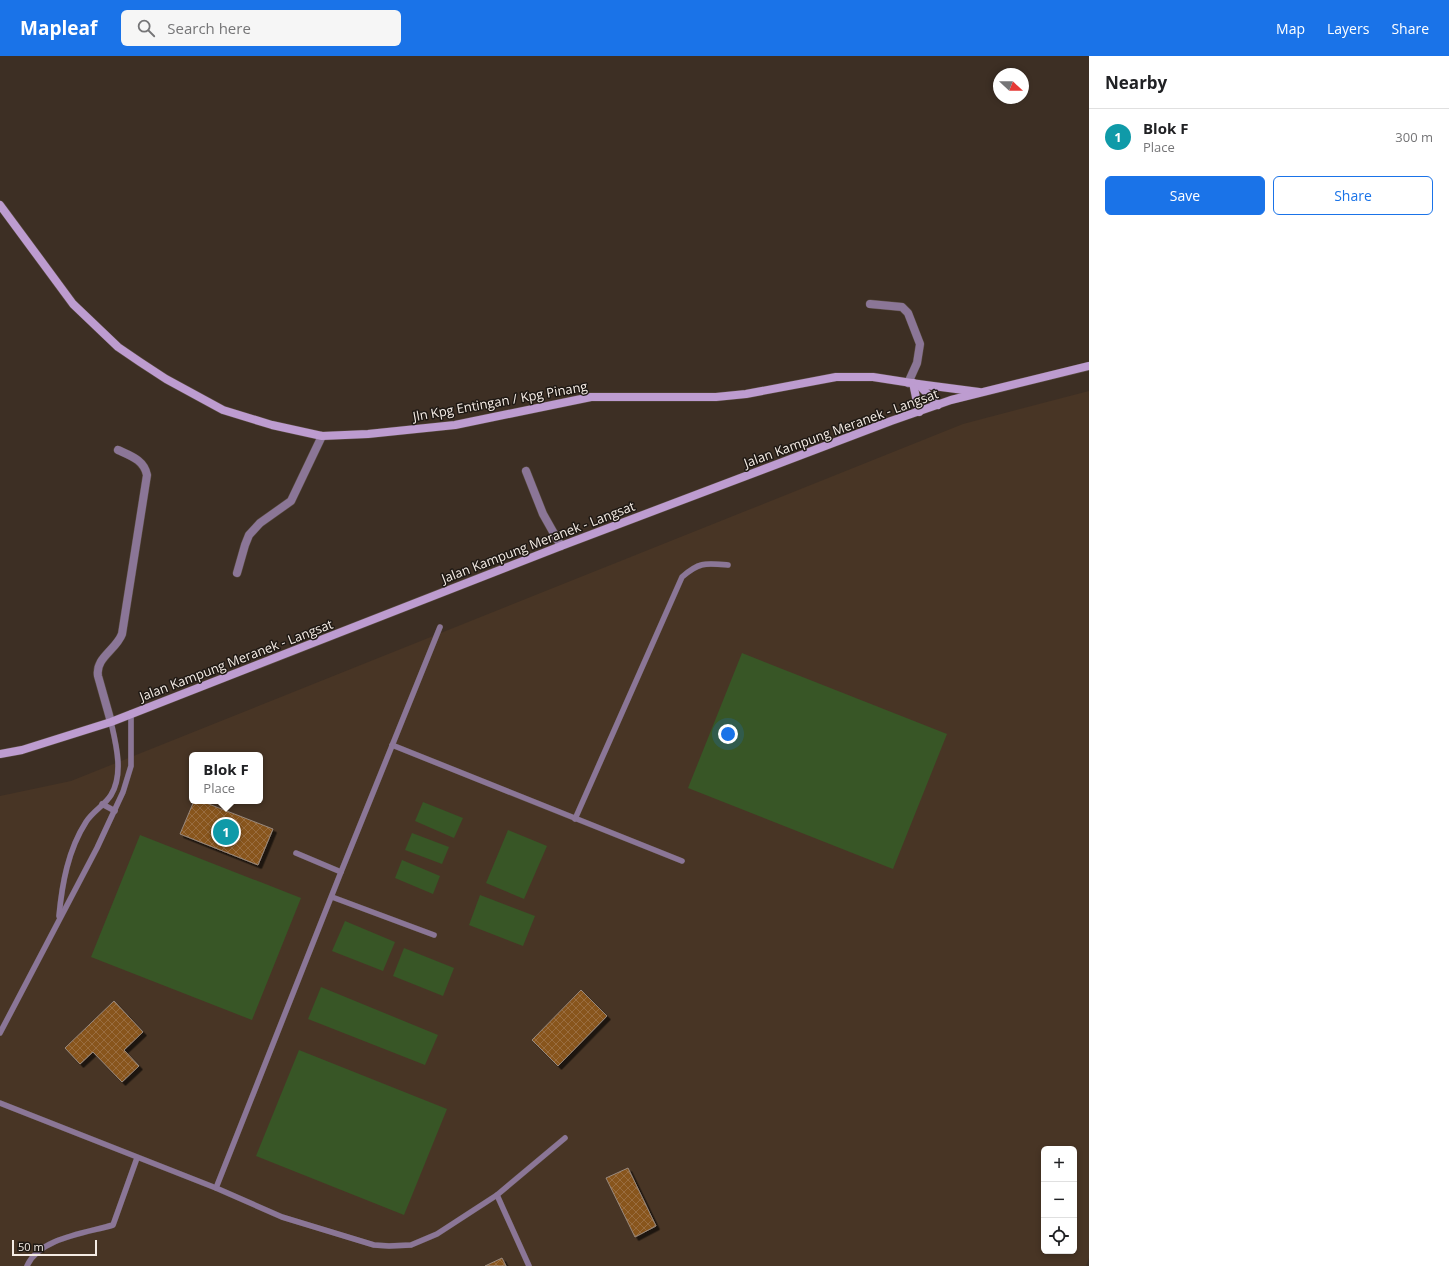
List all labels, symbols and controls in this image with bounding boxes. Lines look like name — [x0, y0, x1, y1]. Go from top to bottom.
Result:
search box — [121, 10, 401, 46]
text: Mapleaf — [20, 15, 97, 41]
icon: search — [135, 17, 157, 39]
text: Search here — [167, 18, 251, 38]
text: Map — [1276, 19, 1305, 38]
text: Layers — [1327, 19, 1369, 38]
text: Share — [1391, 19, 1429, 38]
north arrow — [993, 68, 1029, 104]
text: Nearby — [1105, 71, 1167, 94]
text: Blok F — [1143, 118, 1188, 138]
text: 1 — [1114, 128, 1122, 146]
text: 300 m — [1395, 128, 1433, 146]
text: Place — [1143, 138, 1175, 156]
button: Save — [1105, 176, 1265, 215]
button: Share — [1273, 176, 1433, 215]
street label: Jln Kpg Entingan / Kpg Pinang — [409, 377, 589, 426]
street label: Jalan Kampung Meranek - Langsat — [739, 384, 941, 472]
street label: Jalan Kampung Meranek - Langsat — [437, 497, 638, 588]
street label: Jalan Kampung Meranek - Langsat — [135, 615, 336, 706]
your location — [718, 724, 738, 744]
popup — [189, 752, 263, 804]
text: Blok F — [203, 759, 249, 779]
text: Place — [203, 779, 235, 797]
pin: 1 — [213, 817, 239, 847]
map controls — [1041, 1146, 1077, 1254]
button: + — [1041, 1146, 1077, 1182]
button: − — [1041, 1182, 1077, 1218]
button: locate — [1041, 1218, 1077, 1254]
scale bar — [12, 1238, 97, 1257]
text: 50 m — [18, 1239, 44, 1254]

